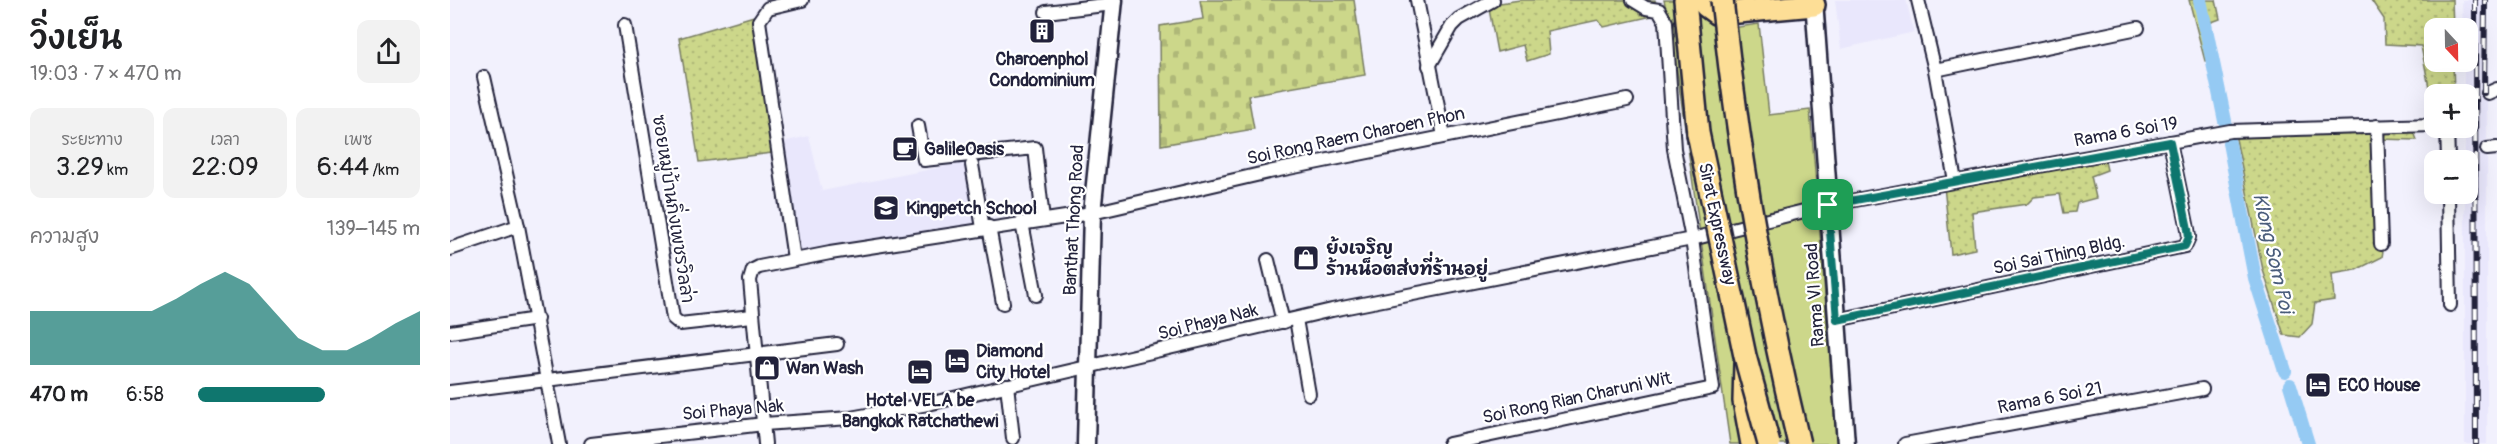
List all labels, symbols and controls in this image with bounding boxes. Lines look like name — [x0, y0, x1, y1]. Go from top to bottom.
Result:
building icon: Charoenphol Condominium — [1027, 16, 1057, 46]
text: วิ่งเย็น — [30, 18, 122, 59]
north arrow — [2424, 18, 2478, 72]
map controls — [2424, 18, 2478, 204]
button: share — [357, 20, 420, 83]
place label: Charoenphol Condominium — [989, 48, 1095, 92]
text: 19:03 · 7 × 470 m — [30, 61, 182, 86]
button: + — [2424, 84, 2478, 138]
street label: Soi Rong Raem Charoen Phon — [1245, 102, 1467, 170]
street label: ซอยหมู่บ้านกิ่งเพชรวิลล่า — [645, 112, 705, 305]
street label: Rama 6 Soi 19 — [2072, 112, 2180, 152]
text: ระยะทาง — [61, 130, 123, 150]
text: เวลา — [210, 130, 240, 150]
text: เพซ — [344, 130, 372, 150]
cafe icon: GalileOasis — [890, 134, 920, 164]
place label: GalileOasis — [924, 138, 1005, 161]
street label: Banthat Thong Road — [1059, 144, 1089, 296]
button: − — [2424, 150, 2478, 204]
text: 3.29 — [56, 151, 104, 183]
text: 22:09 — [191, 151, 259, 183]
text: 6:44 — [317, 151, 369, 183]
text: km — [104, 160, 128, 180]
text: /km — [369, 160, 399, 180]
street label: Sirat Expressway — [1693, 161, 1741, 287]
pin — [1802, 179, 1853, 230]
icon: arrive — [1811, 188, 1844, 221]
water label: Klong Som Poi — [2247, 191, 2300, 319]
school or university icon: Kingpetch School — [871, 193, 901, 223]
place label: Kingpetch School — [906, 197, 1037, 220]
text: 139–145 m — [327, 216, 420, 241]
text: ความสูง — [30, 224, 99, 249]
street label: Soi Sai Thing Bldg. — [1991, 230, 2127, 280]
place label: ย้งเจริญ ร้านน็อตส่งที่ร้านอยู่ — [1326, 236, 1488, 282]
street label: Rama VI Road — [1800, 242, 1830, 348]
shop icon: ย้งเจริญ ร้านน็อตส่งที่ร้านอยู่ — [1291, 243, 1321, 273]
street label: Soi Phaya Nak — [1156, 298, 1261, 346]
place label: Diamond City Hotel — [976, 340, 1051, 384]
hotel icon: Diamond City Hotel — [942, 346, 972, 376]
shop icon: Wan Wash — [752, 353, 782, 383]
place label: Wan Wash — [786, 357, 864, 380]
hotel icon: Hotel VELA be Bangkok Ratchathewi — [905, 357, 935, 387]
street label: Soi Rong Rian Charuni Wit — [1481, 367, 1674, 429]
hotel icon: ECO House — [2303, 370, 2333, 400]
place label: ECO House — [2338, 374, 2421, 397]
street label: Rama 6 Soi 21 — [1996, 377, 2104, 419]
text: 470 m — [30, 382, 88, 407]
text: 6:58 — [126, 382, 164, 407]
place label: Hotel VELA be Bangkok Ratchathewi — [842, 389, 998, 433]
street label: Soi Phaya Nak — [681, 394, 785, 426]

